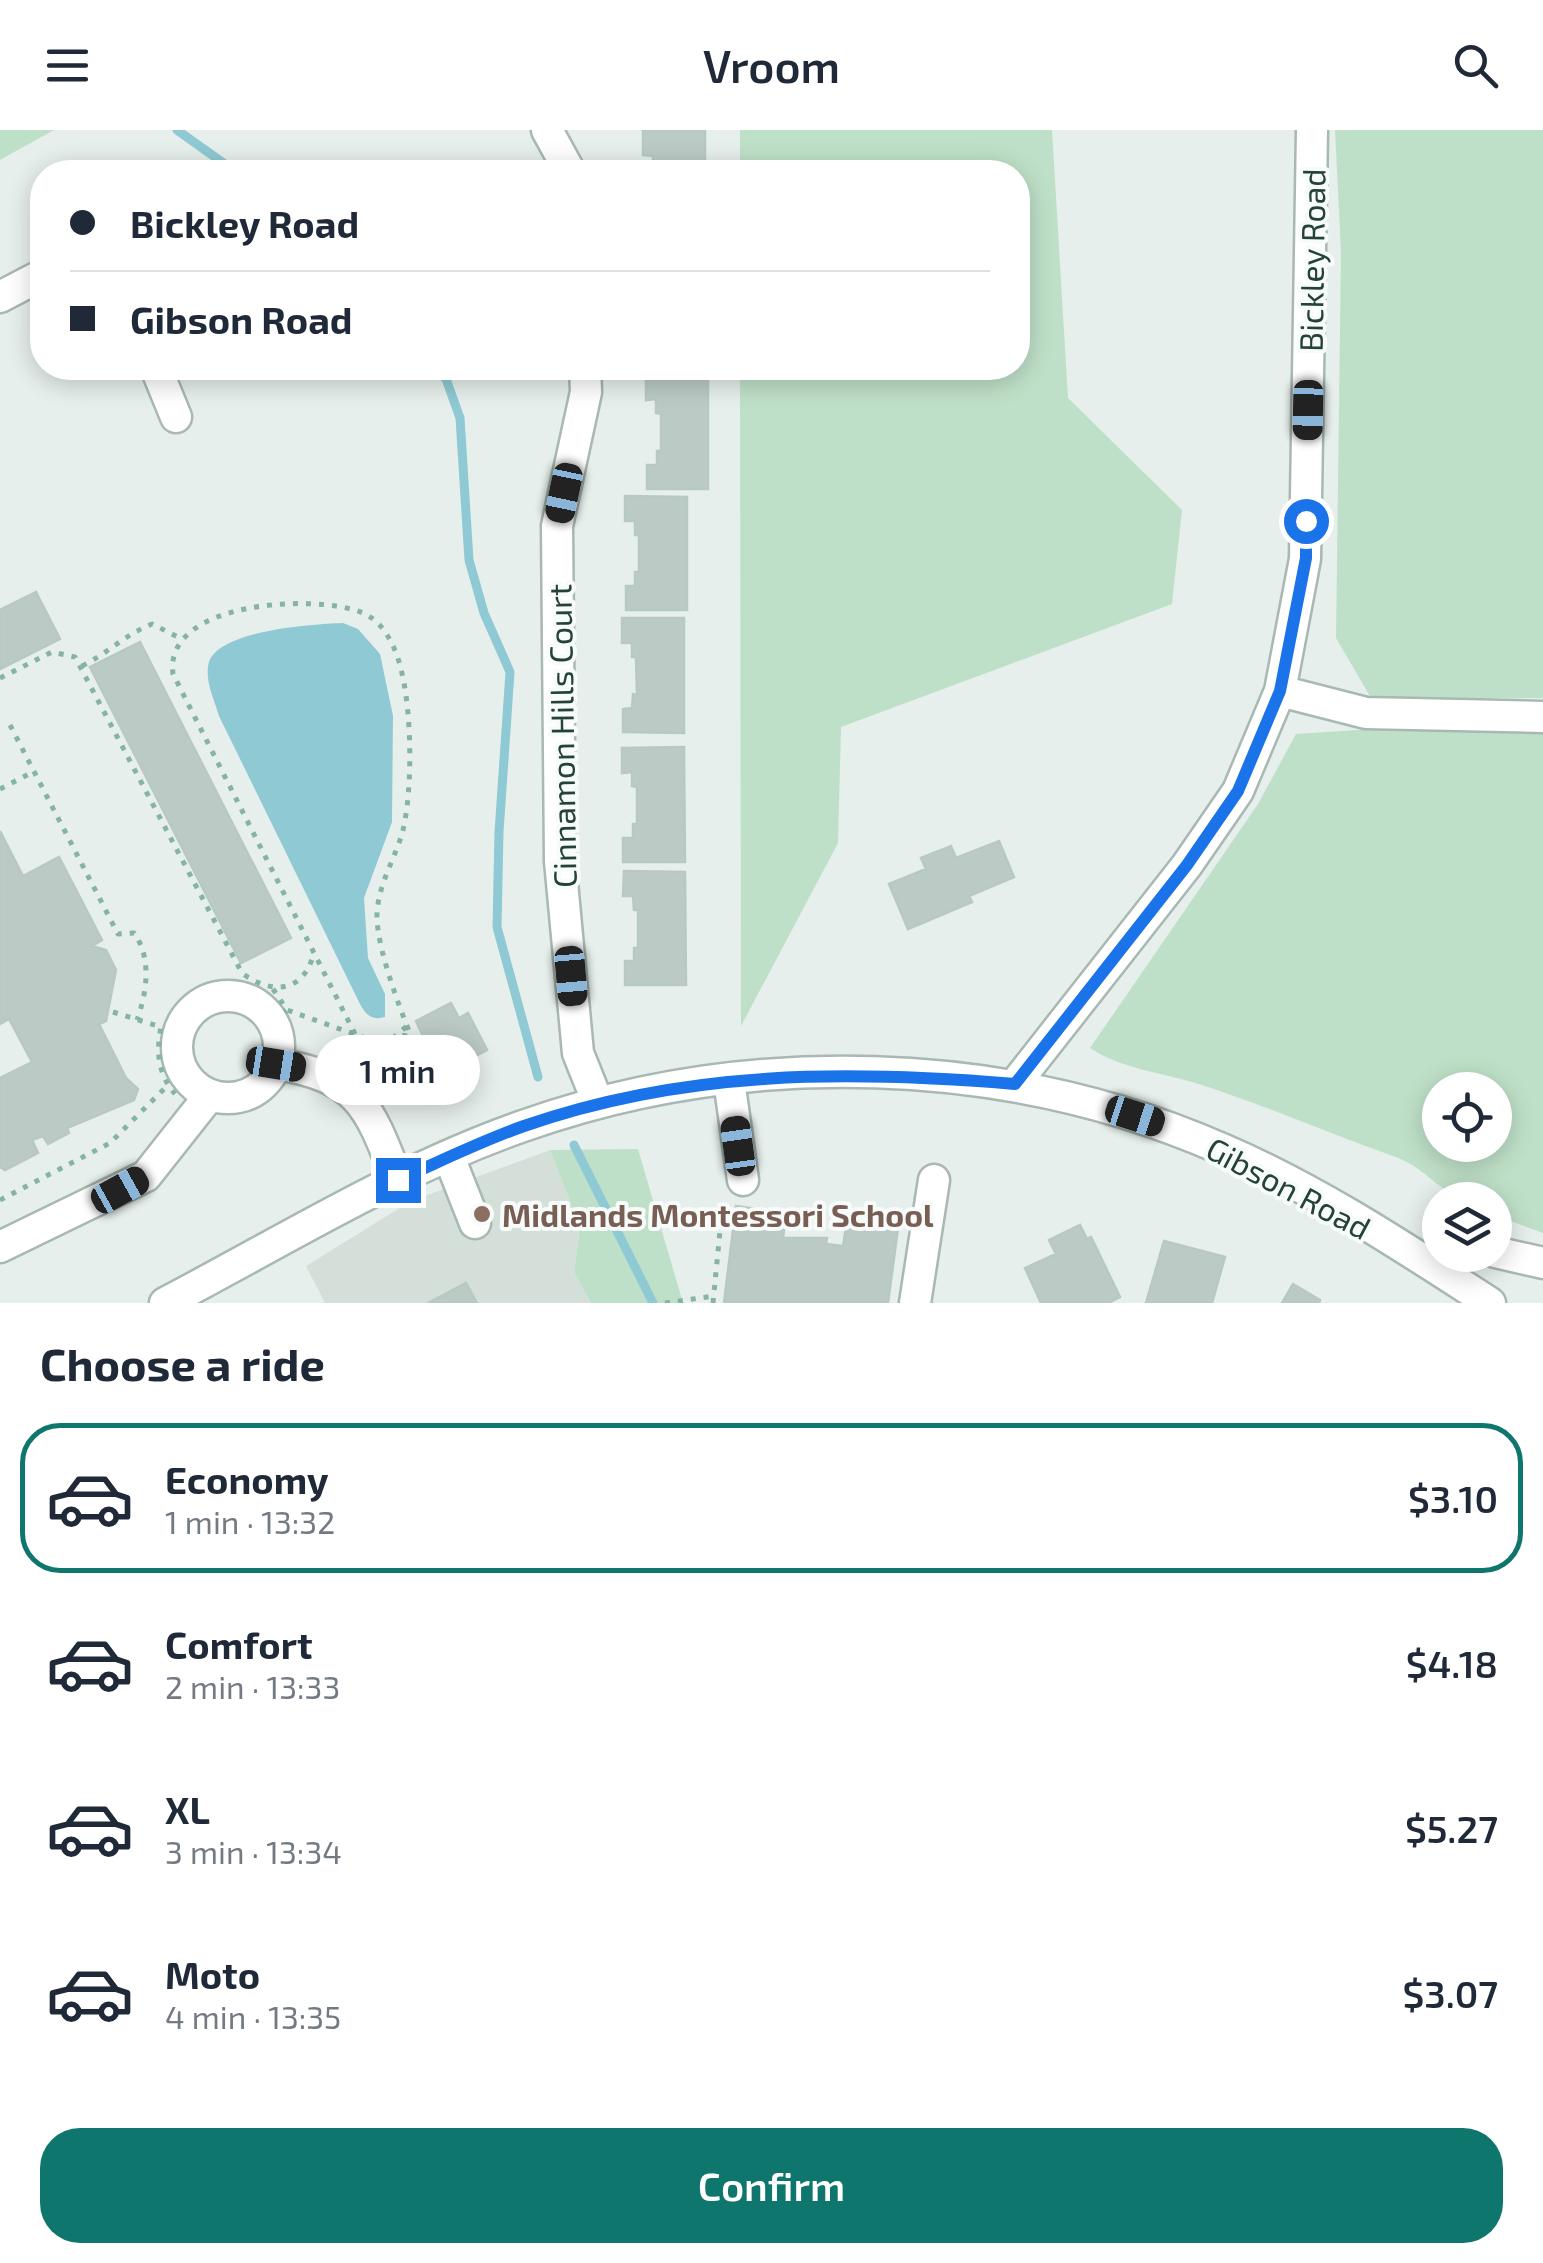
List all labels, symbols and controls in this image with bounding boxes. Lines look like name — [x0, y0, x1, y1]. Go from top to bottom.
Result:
icon: menu — [40, 38, 95, 93]
text: Vroom — [703, 38, 840, 92]
icon: search — [1448, 38, 1503, 93]
street label: Bickley Road — [1290, 168, 1332, 352]
text: Bickley Road — [130, 200, 359, 246]
text: Gibson Road — [130, 296, 352, 342]
car — [1292, 380, 1324, 440]
car — [543, 461, 585, 525]
route start — [1284, 499, 1329, 544]
street label: Cinnamon Hills Court — [539, 584, 583, 888]
car — [553, 945, 589, 1007]
callout: 1 min — [316, 1035, 480, 1105]
car — [244, 1044, 308, 1084]
text: 1 min — [360, 1051, 435, 1089]
map controls — [1422, 1072, 1512, 1272]
button: locate — [1422, 1072, 1512, 1162]
car — [1102, 1092, 1168, 1140]
car — [719, 1114, 757, 1178]
street label: Gibson Road — [1201, 1128, 1377, 1246]
route end — [376, 1158, 421, 1203]
car — [86, 1162, 154, 1218]
button: layers — [1422, 1182, 1512, 1272]
place label: Midlands Montessori School — [502, 1195, 934, 1233]
marker: Midlands Montessori School — [471, 1203, 493, 1225]
text: Choose a ride — [40, 1336, 325, 1390]
icon: car — [45, 1453, 135, 1543]
text: Economy — [165, 1456, 329, 1502]
text: $3.10 — [1408, 1475, 1498, 1521]
text: 1 min · 13:32 — [165, 1502, 335, 1540]
icon: car — [45, 1618, 135, 1708]
text: Comfort — [165, 1621, 313, 1667]
text: $4.18 — [1406, 1640, 1498, 1686]
text: 2 min · 13:33 — [165, 1667, 340, 1705]
icon: car — [45, 1783, 135, 1873]
text: XL — [165, 1786, 210, 1832]
text: $5.27 — [1405, 1805, 1498, 1851]
text: 3 min · 13:34 — [165, 1832, 342, 1870]
icon: car — [45, 1948, 135, 2038]
text: Moto — [165, 1951, 260, 1997]
text: $3.07 — [1403, 1970, 1498, 2016]
text: 4 min · 13:35 — [165, 1997, 341, 2035]
button: Confirm — [40, 2128, 1503, 2243]

